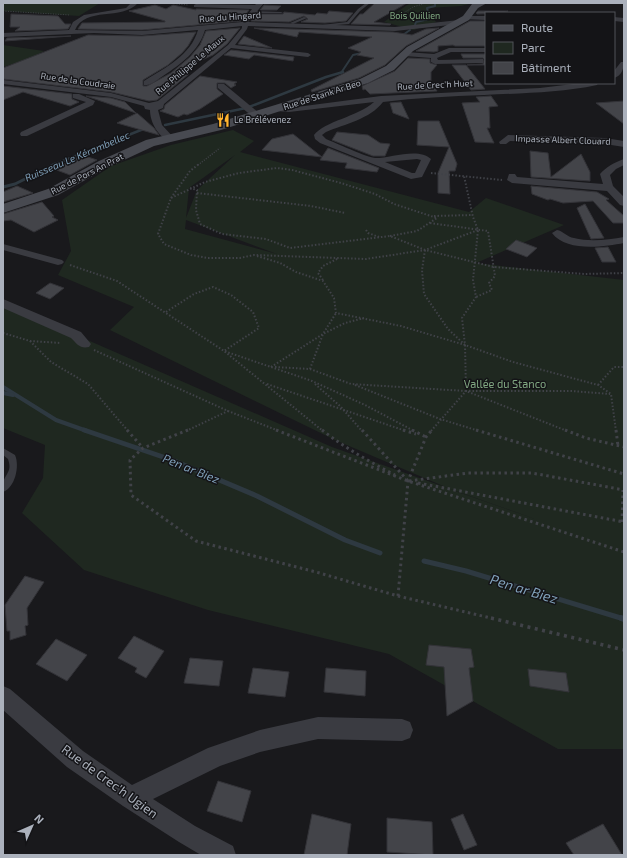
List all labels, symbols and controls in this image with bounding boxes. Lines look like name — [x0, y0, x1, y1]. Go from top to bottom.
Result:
street label: Rue du Hingard — [199, 9, 261, 24]
park label: Bois Quillien — [390, 10, 440, 21]
legend — [485, 12, 615, 84]
text: Route — [521, 20, 553, 34]
street label: Rue Philippe Le Maux — [153, 32, 227, 97]
text: Parc — [521, 40, 545, 54]
text: Bâtiment — [521, 60, 572, 74]
street label: Rue de la Coudraie — [40, 70, 116, 91]
street label: Rue de Stank Ar Beo — [282, 77, 362, 112]
street label: Rue de Crec'h Huet — [397, 77, 474, 92]
restaurant icon: Le Brélévenez — [215, 112, 231, 128]
place label: Le Brélévenez — [234, 114, 291, 125]
water label: Ruisseau Le Kérambellec — [23, 128, 131, 184]
street label: Impasse Albert Clouard — [515, 132, 611, 147]
street label: Rue de Pors An Prat — [49, 150, 125, 197]
park label: Vallée du Stanco — [464, 377, 546, 390]
water label: Pen ar Biez — [161, 450, 222, 486]
water label: Pen ar Biez — [488, 570, 560, 607]
street label: Rue de Crec'h Ugien — [59, 741, 161, 821]
north arrow — [12, 806, 52, 846]
text: N — [32, 811, 47, 826]

